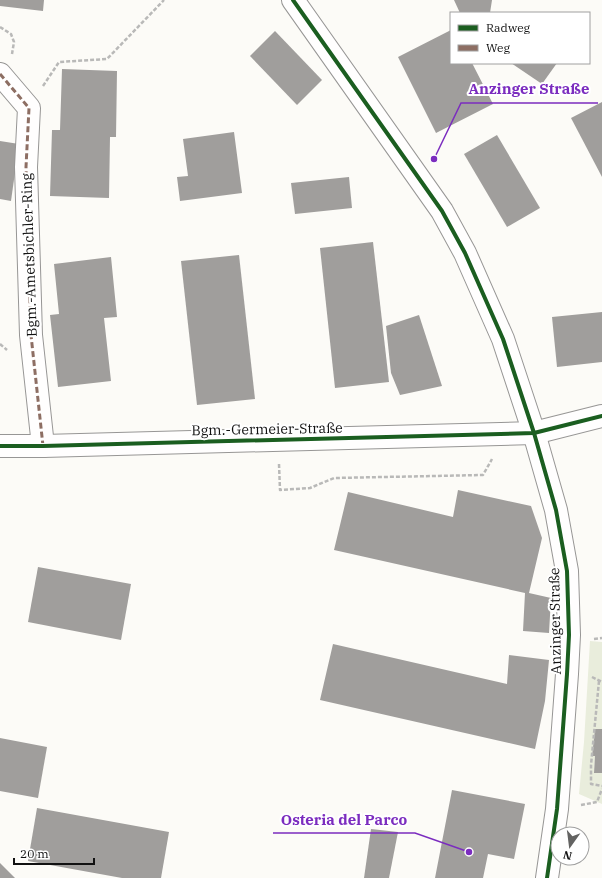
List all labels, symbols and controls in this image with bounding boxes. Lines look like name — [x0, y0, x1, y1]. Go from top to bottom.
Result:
legend — [450, 12, 590, 64]
text: Radweg — [486, 20, 531, 35]
text: Weg — [486, 40, 511, 55]
callout: Anzinger Straße — [461, 76, 598, 103]
text: Anzinger Straße — [468, 79, 590, 98]
street label: Bgm.-Ametsbichler-Ring — [17, 172, 41, 337]
street label: Bgm.-Germeier-Straße — [191, 419, 343, 439]
street label: Anzinger Straße — [545, 567, 565, 675]
callout: Osteria del Parco — [273, 806, 415, 833]
text: Osteria del Parco — [281, 810, 407, 829]
north arrow — [550, 826, 590, 866]
scale bar — [14, 840, 94, 866]
text: 20 m — [20, 846, 49, 861]
text: N — [561, 848, 573, 864]

